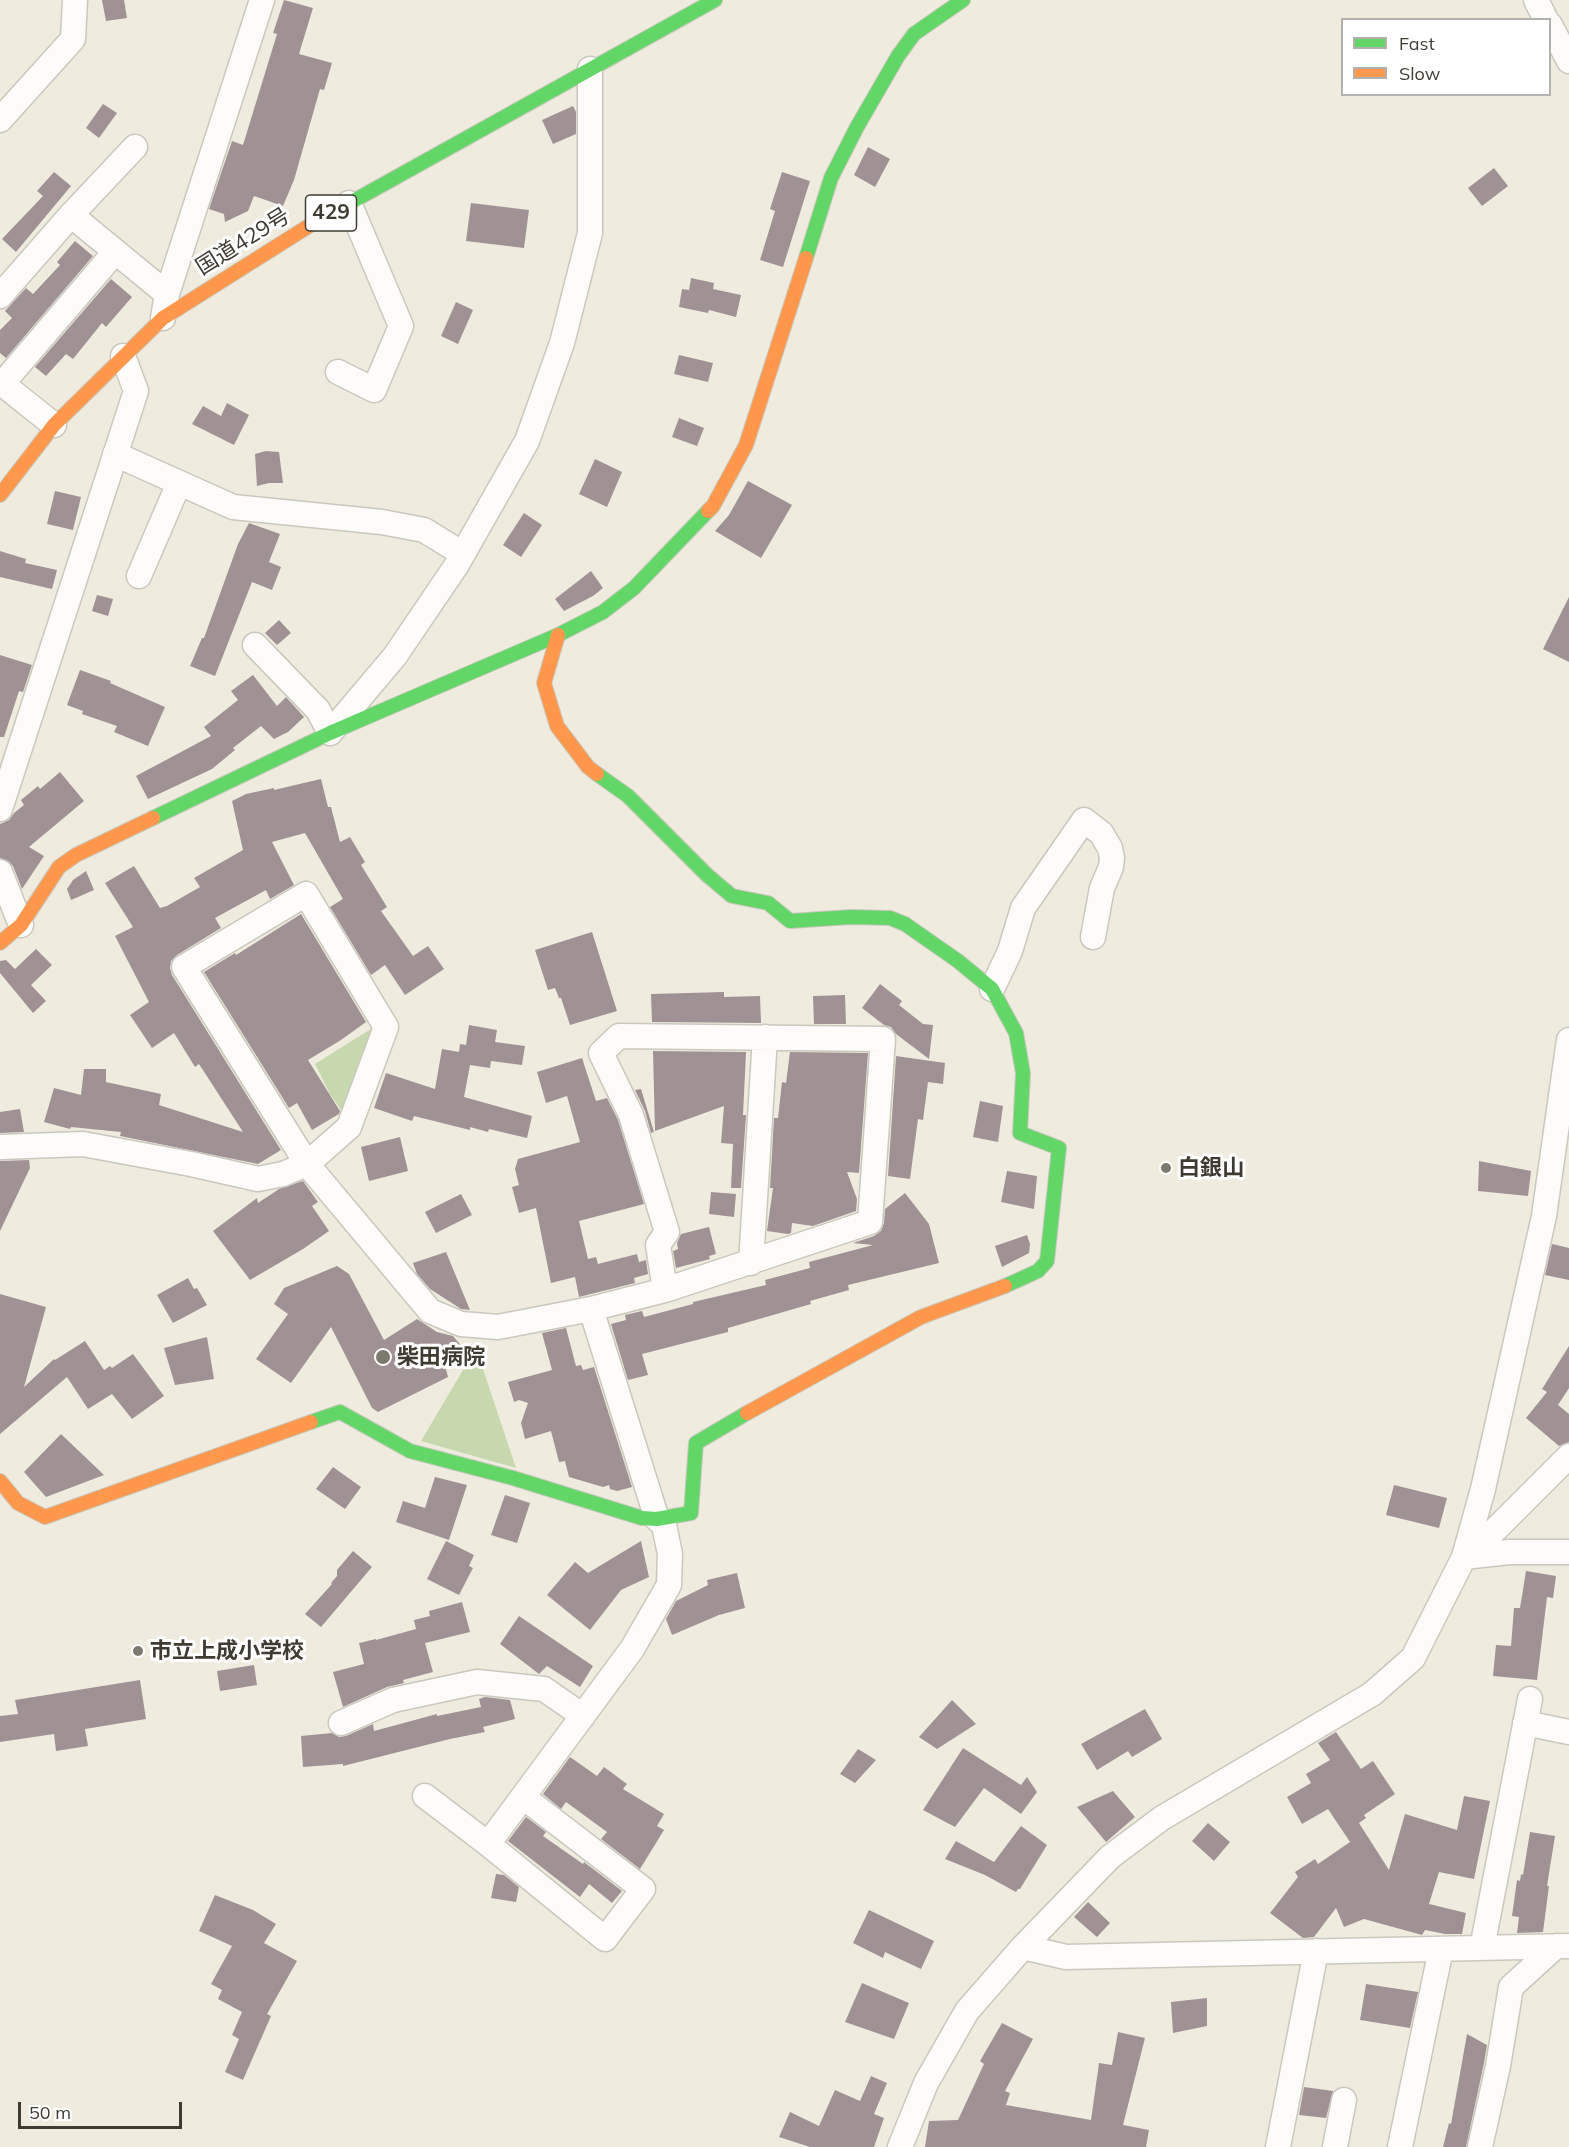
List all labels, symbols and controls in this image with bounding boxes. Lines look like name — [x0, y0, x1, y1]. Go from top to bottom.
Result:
legend — [1341, 18, 1551, 96]
text: Fast — [1399, 32, 1435, 55]
text: Slow — [1399, 62, 1440, 85]
road number: 429 — [306, 195, 356, 231]
street label: 国道429号 — [191, 203, 295, 281]
place label: 白銀山 — [1178, 1155, 1244, 1181]
marker: 白銀山 — [1159, 1161, 1173, 1175]
place label: 柴田病院 — [397, 1344, 485, 1370]
marker: 柴田病院 — [374, 1348, 392, 1366]
place label: 市立上成小学校 — [150, 1638, 304, 1664]
marker: 市立上成小学校 — [131, 1644, 145, 1658]
scale bar — [21, 2090, 184, 2128]
text: 50 m — [29, 2101, 71, 2124]

